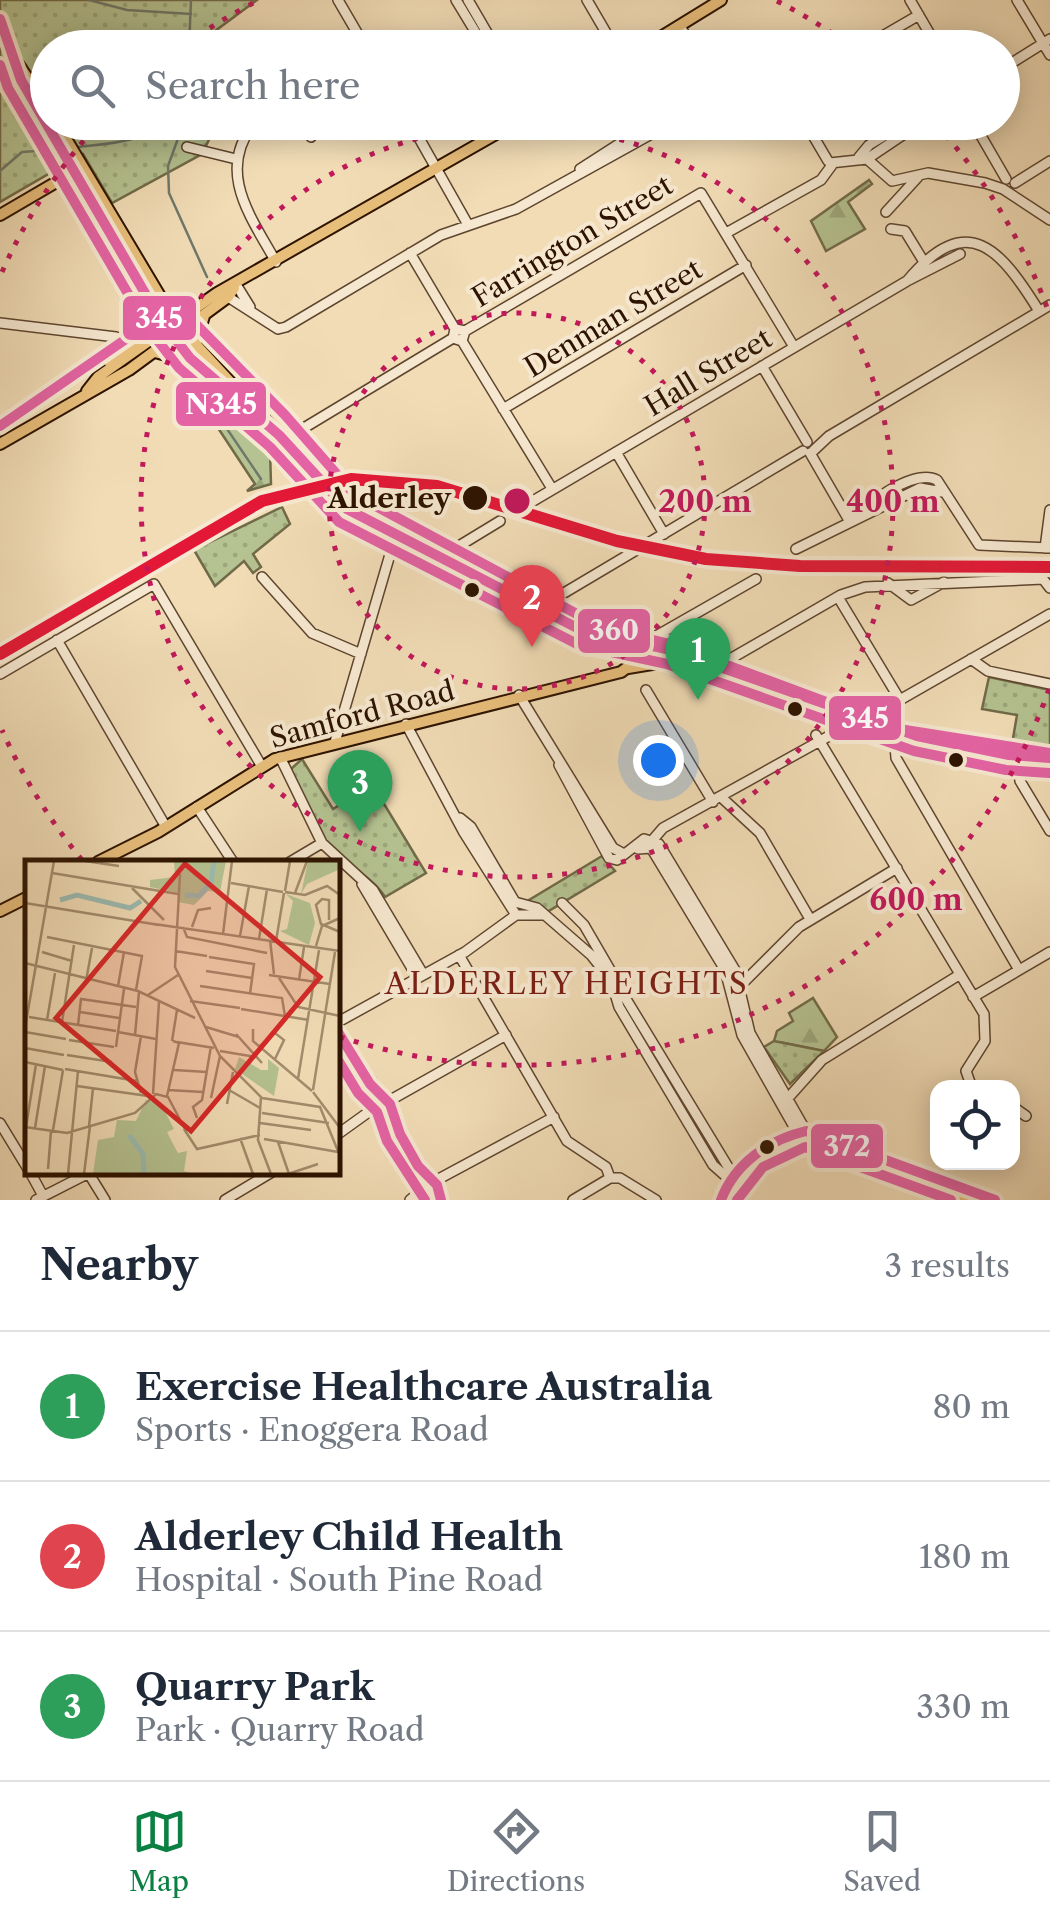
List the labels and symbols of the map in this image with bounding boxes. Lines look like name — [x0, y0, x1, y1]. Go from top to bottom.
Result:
street label: Farrington Street — [466, 168, 678, 314]
street label: Denman Street — [518, 252, 708, 384]
line badge: 345 — [121, 294, 198, 342]
text: 345 — [135, 301, 183, 335]
street label: Hall Street — [638, 321, 778, 423]
line badge: N345 — [174, 380, 268, 428]
text: N345 — [185, 387, 257, 421]
place label: Alderley — [326, 481, 452, 515]
marker: Alderley — [460, 483, 490, 513]
centre of rings — [499, 483, 535, 519]
text: 200 m — [658, 483, 752, 520]
text: 400 m — [846, 483, 940, 520]
pin: 2 — [500, 564, 564, 647]
unlabelled marker — [462, 580, 482, 600]
line badge: 360 — [576, 607, 652, 655]
text: 360 — [589, 613, 639, 647]
pin: 1 — [666, 618, 730, 700]
street label: Samford Road — [266, 673, 458, 755]
line badge: 345 — [827, 694, 903, 742]
unlabelled marker — [785, 699, 805, 719]
text: 345 — [841, 701, 889, 735]
your location — [633, 735, 684, 786]
pin: 3 — [328, 750, 392, 832]
unlabelled marker — [946, 750, 966, 770]
inset map — [25, 860, 340, 1175]
text: 600 m — [869, 881, 963, 918]
district label: ALDERLEY HEIGHTS — [384, 965, 749, 1002]
line badge: 372 — [809, 1122, 885, 1170]
text: 372 — [824, 1129, 870, 1163]
unlabelled marker — [757, 1137, 777, 1157]

